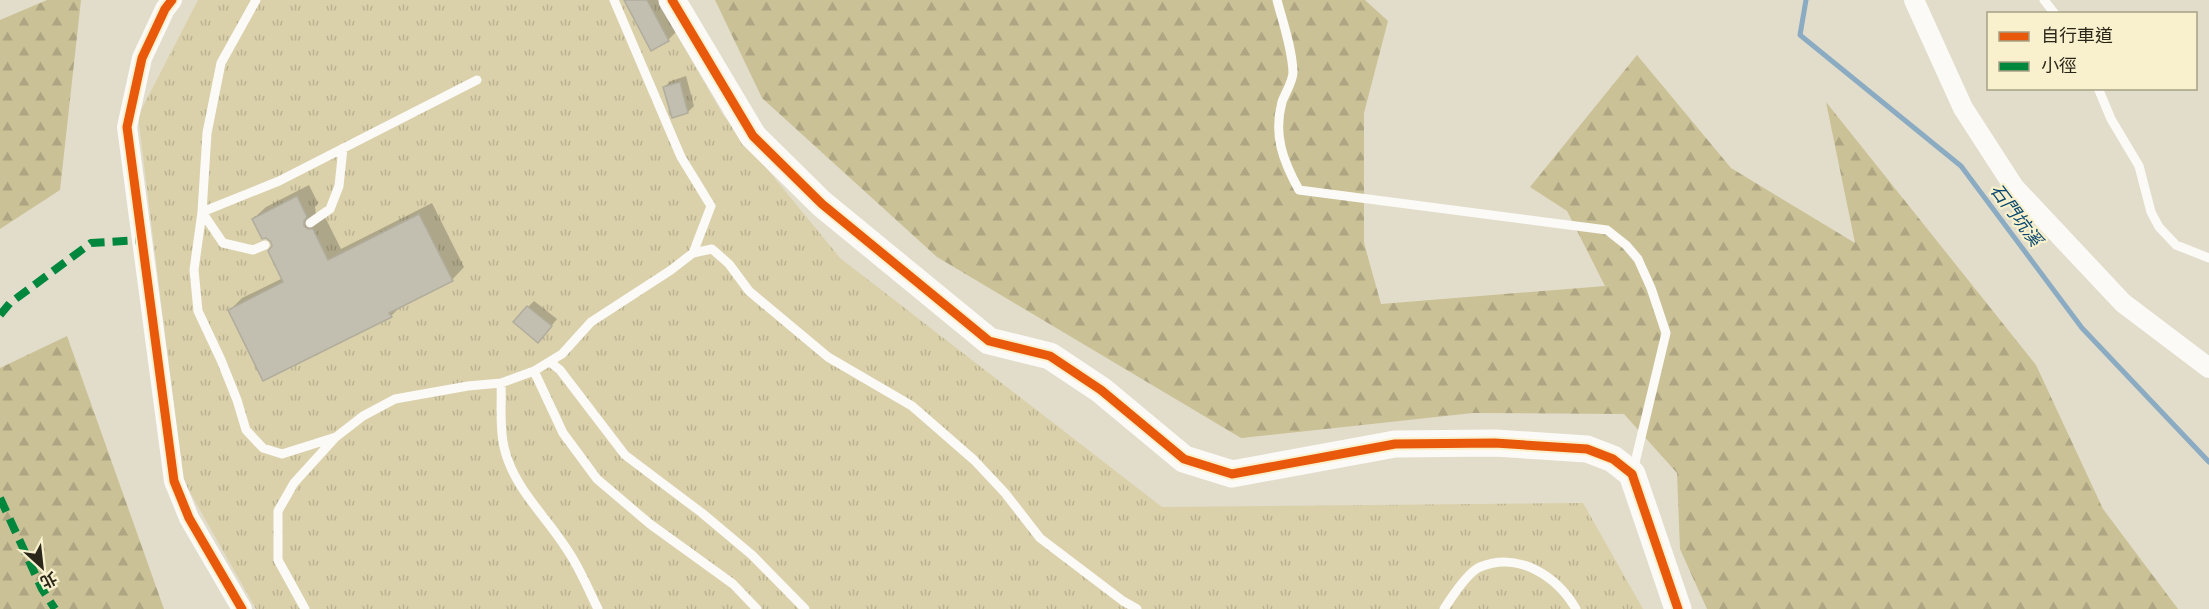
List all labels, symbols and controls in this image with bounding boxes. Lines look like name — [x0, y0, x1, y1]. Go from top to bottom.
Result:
legend — [1987, 12, 2197, 90]
text: 自行車道 — [2041, 23, 2113, 47]
text: 小徑 — [2041, 53, 2077, 77]
water label: 石門坑溪 — [1986, 178, 2050, 253]
north arrow — [12, 537, 72, 597]
text: 北 — [37, 567, 61, 594]

